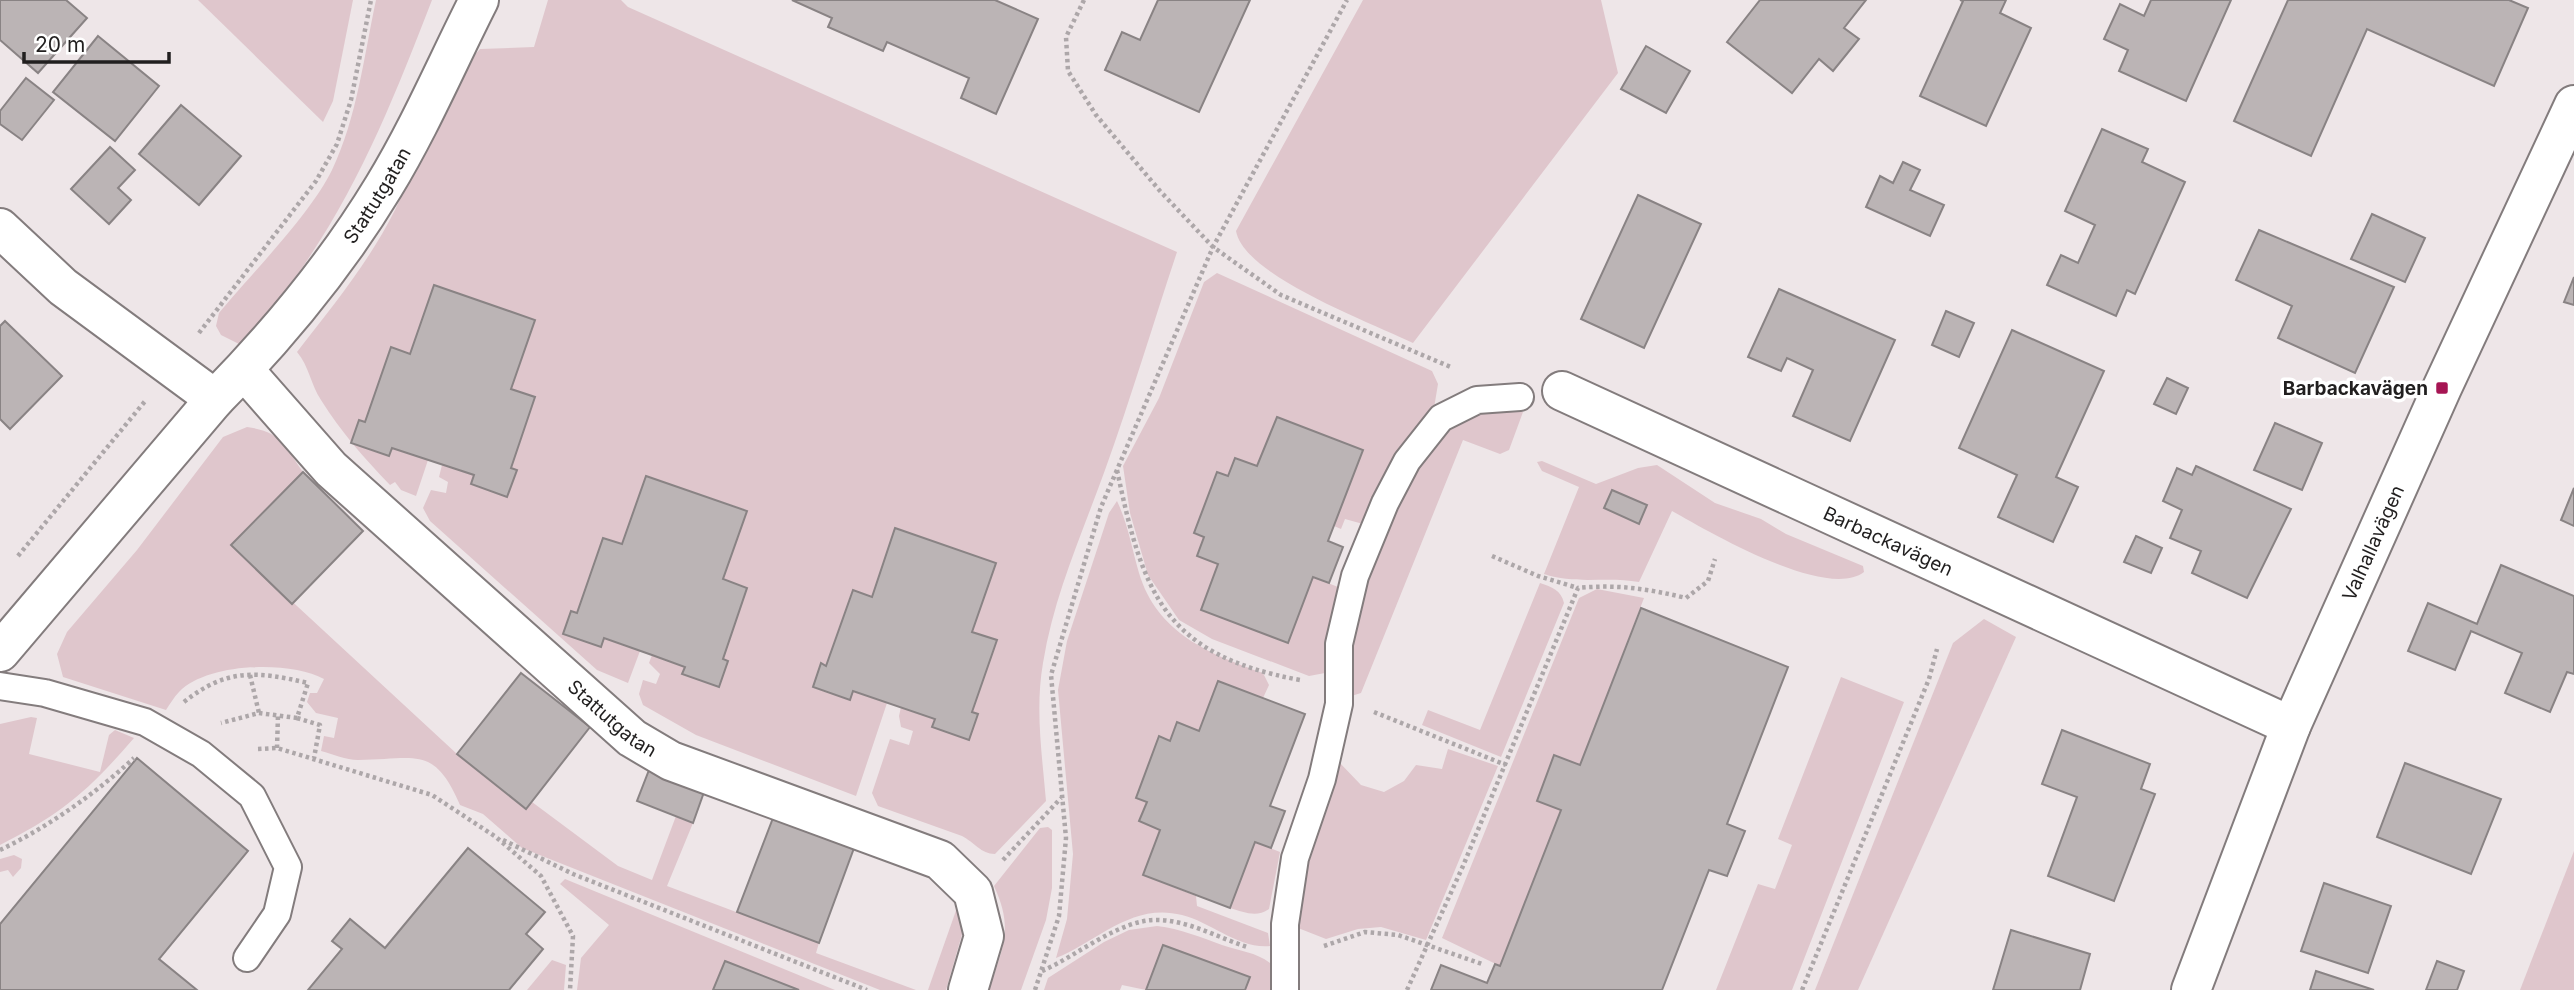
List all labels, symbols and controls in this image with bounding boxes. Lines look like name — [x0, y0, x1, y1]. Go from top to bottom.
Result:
scale bar — [24, 21, 170, 65]
text: 20 m — [35, 32, 85, 57]
street label: Stattutgatan — [338, 143, 415, 248]
place label: Barbackavägen — [2283, 377, 2428, 400]
marker: Barbackavägen — [2434, 380, 2450, 396]
street label: Valhallavägen — [2337, 481, 2409, 604]
street label: Barbackavägen — [1820, 501, 1957, 581]
street label: Stattutgatan — [563, 675, 661, 762]

